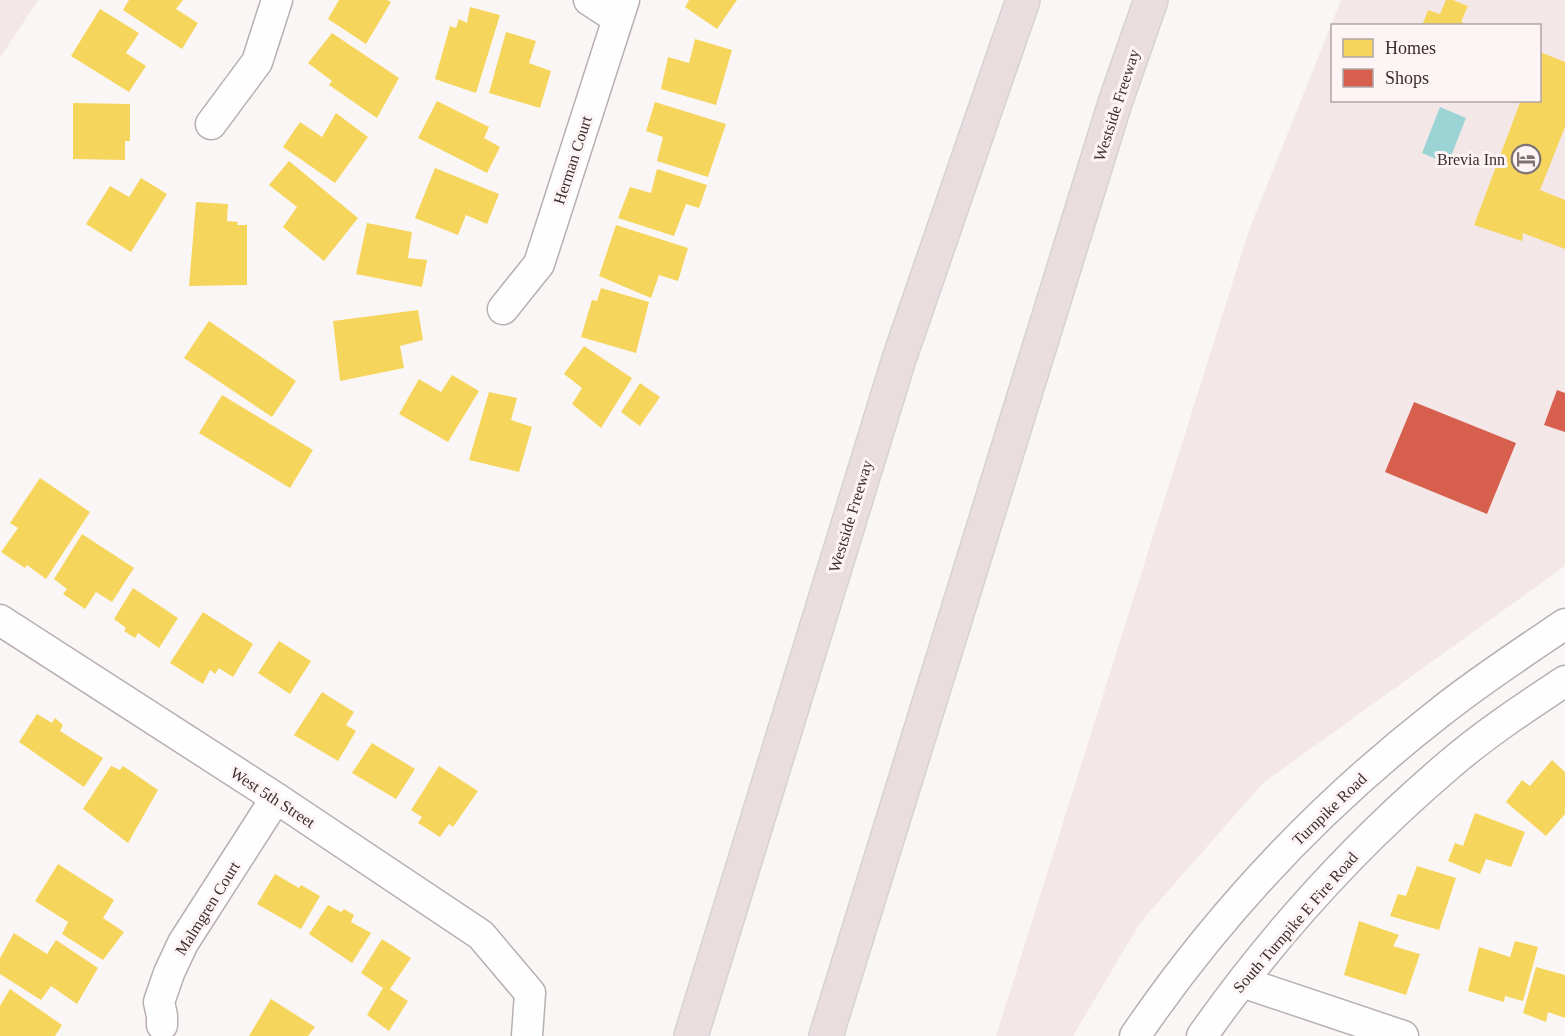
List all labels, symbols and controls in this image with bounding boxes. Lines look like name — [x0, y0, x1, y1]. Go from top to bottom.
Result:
legend — [1331, 24, 1541, 102]
text: Homes — [1385, 38, 1436, 58]
street label: Westside Freeway — [1090, 47, 1144, 163]
text: Shops — [1385, 68, 1429, 88]
street label: Herman Court — [550, 113, 595, 207]
hotel icon: Brevia Inn — [1510, 143, 1542, 175]
place label: Brevia Inn — [1437, 151, 1505, 168]
street label: Westside Freeway — [825, 458, 877, 575]
street label: West 5th Street — [227, 764, 319, 831]
street label: Turnpike Road — [1289, 770, 1370, 849]
street label: South Turnpike E Fire Road — [1230, 849, 1362, 997]
street label: Malmgren Court — [172, 858, 244, 959]

